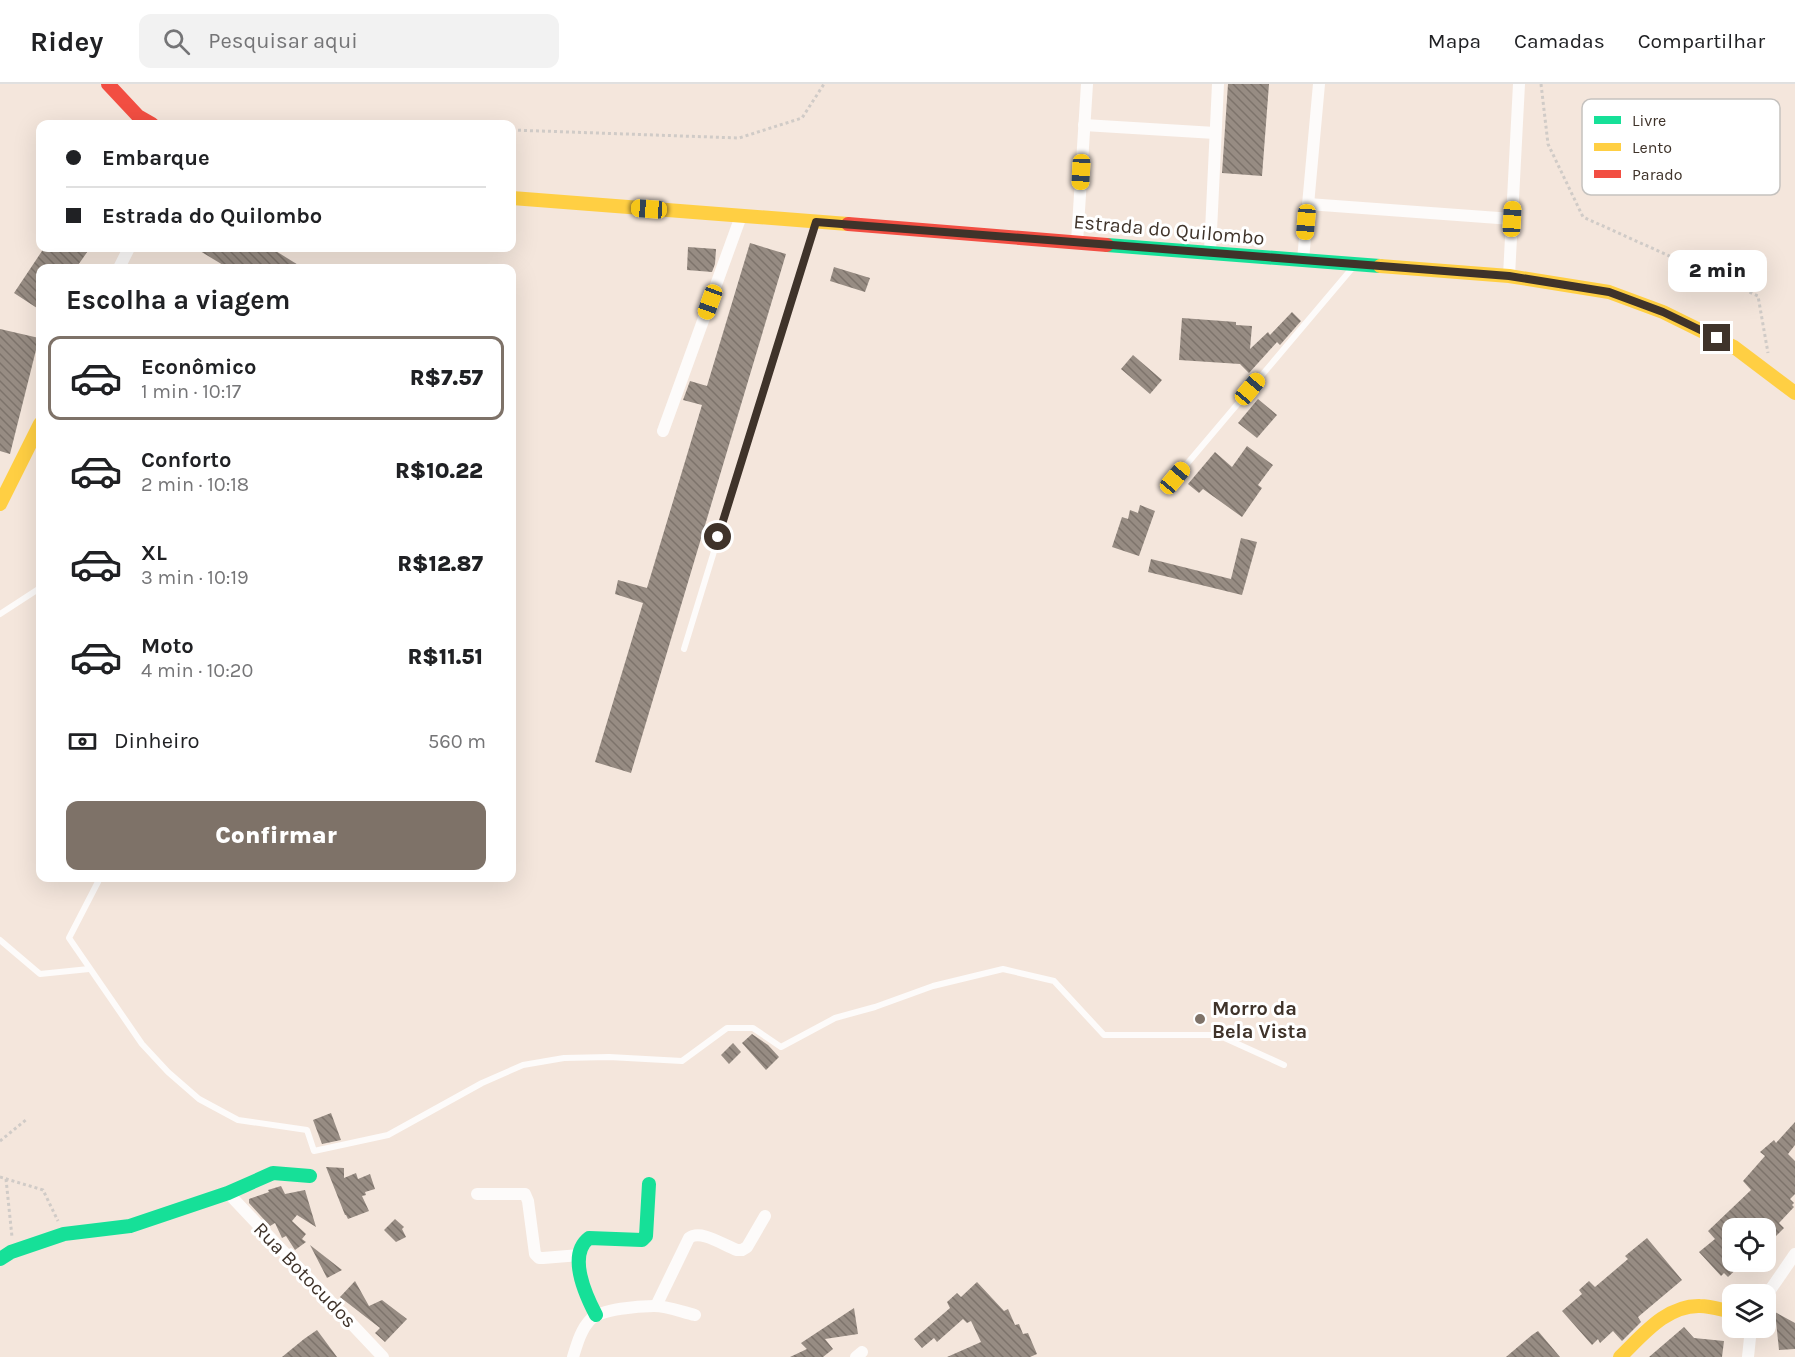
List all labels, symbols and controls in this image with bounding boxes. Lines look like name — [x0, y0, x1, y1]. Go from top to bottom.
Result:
search box — [139, 14, 559, 68]
text: Ridey — [30, 25, 103, 58]
icon: search — [160, 25, 193, 58]
text: Pesquisar aqui — [208, 28, 358, 54]
text: Mapa — [1428, 29, 1481, 53]
text: Camadas — [1514, 29, 1605, 53]
text: Compartilhar — [1638, 29, 1765, 53]
legend — [1582, 99, 1780, 195]
text: Livre — [1632, 111, 1666, 130]
text: Lento — [1632, 138, 1672, 157]
text: Embarque — [102, 145, 210, 171]
car — [1071, 154, 1091, 190]
text: Parado — [1632, 165, 1682, 184]
car — [630, 199, 668, 219]
car — [1502, 201, 1522, 237]
text: Estrada do Quilombo — [102, 203, 322, 229]
car — [1295, 203, 1317, 241]
street label: Estrada do Quilombo — [1072, 210, 1266, 250]
callout: 2 min — [1668, 251, 1766, 293]
text: 2 min — [1689, 259, 1746, 282]
car — [695, 282, 725, 322]
text: Escolha a viagem — [66, 284, 290, 316]
route end — [1703, 324, 1730, 351]
icon: car — [69, 351, 123, 405]
text: Econômico — [141, 354, 256, 380]
text: R$7.57 — [410, 365, 483, 391]
car — [1232, 369, 1268, 409]
text: 1 min · 10:17 — [141, 380, 241, 403]
icon: car — [69, 444, 123, 498]
text: Conforto — [141, 447, 231, 473]
text: R$10.22 — [395, 458, 483, 484]
car — [1157, 458, 1193, 498]
text: 2 min · 10:18 — [141, 473, 249, 496]
route start — [704, 523, 731, 550]
icon: car — [69, 537, 123, 591]
text: XL — [141, 540, 167, 566]
text: R$12.87 — [397, 551, 483, 577]
text: 3 min · 10:19 — [141, 566, 249, 589]
icon: car — [69, 630, 123, 684]
text: Moto — [141, 633, 194, 659]
text: R$11.51 — [407, 644, 483, 670]
text: 4 min · 10:20 — [141, 659, 253, 682]
icon: cash — [66, 725, 99, 758]
text: Dinheiro — [114, 728, 199, 754]
text: 560 m — [428, 730, 486, 753]
button: Confirmar — [66, 801, 486, 870]
place label: Morro da Bela Vista — [1212, 997, 1307, 1043]
marker: Morro da Bela Vista — [1193, 1012, 1207, 1026]
street label: Rua Botocudos — [249, 1218, 361, 1332]
map controls — [1722, 1218, 1776, 1338]
button: locate — [1722, 1218, 1776, 1272]
button: layers — [1722, 1284, 1776, 1338]

